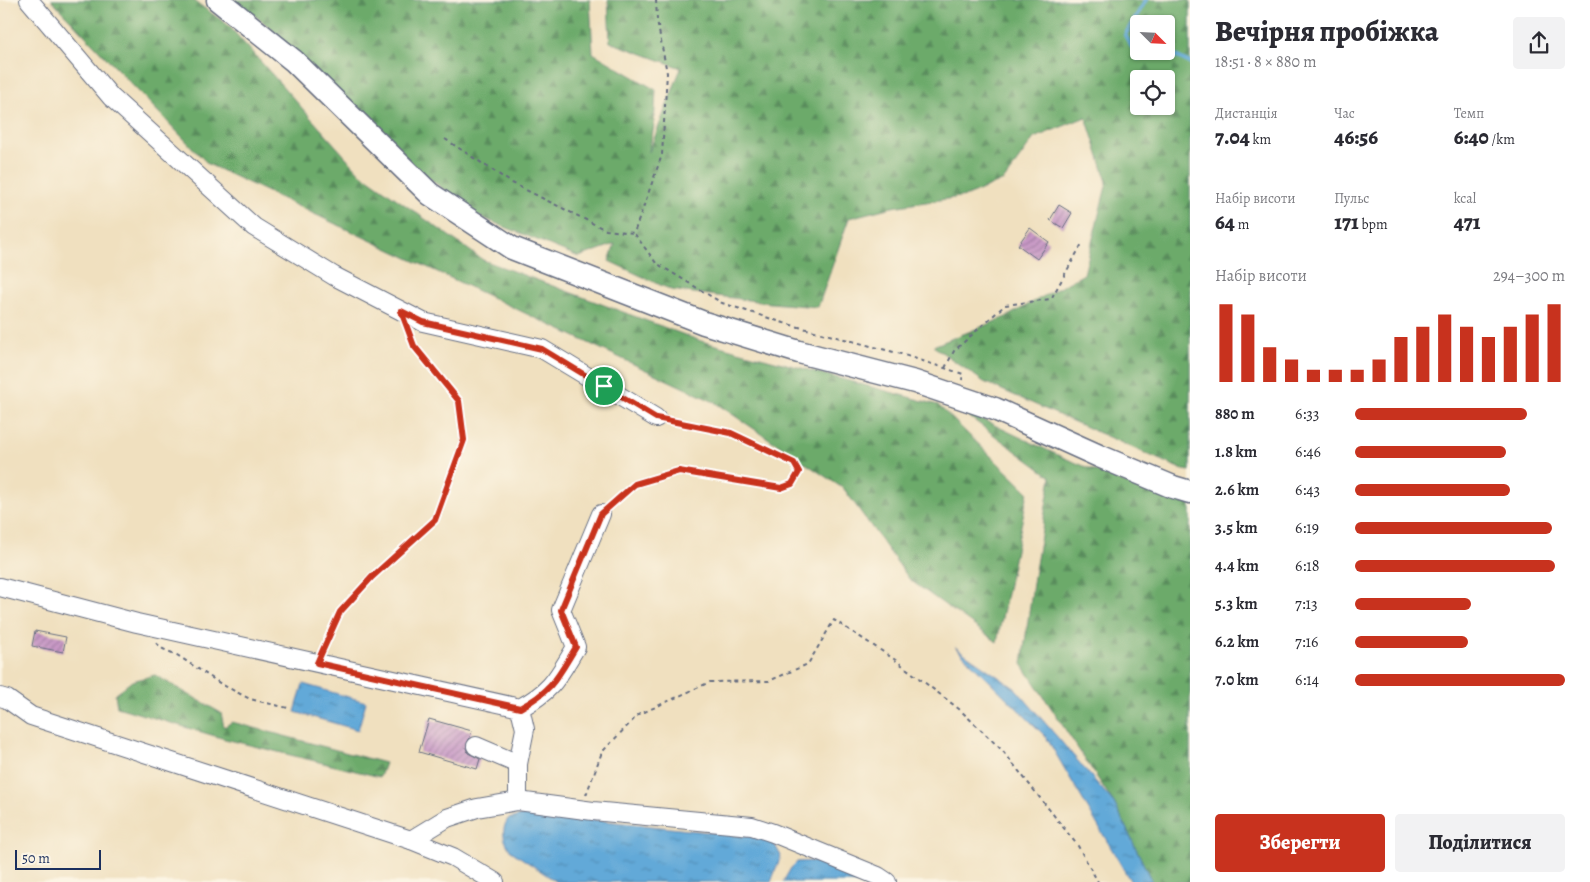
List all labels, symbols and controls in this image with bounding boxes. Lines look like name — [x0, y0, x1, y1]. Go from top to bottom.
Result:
text: Вечірня пробіжка — [1215, 13, 1439, 51]
north arrow — [1130, 15, 1175, 60]
map controls — [1130, 15, 1175, 115]
button: share — [1513, 17, 1565, 69]
text: 18:51 · 8 × 880 m — [1215, 51, 1317, 73]
button: locate — [1130, 70, 1175, 115]
text: Дистанція — [1215, 104, 1278, 123]
text: Час — [1334, 104, 1355, 123]
text: Темп — [1454, 104, 1484, 123]
text: 7.04 — [1215, 123, 1250, 151]
text: 46:56 — [1334, 123, 1378, 151]
text: 6:40 — [1454, 123, 1489, 151]
text: km — [1250, 130, 1271, 149]
text: /km — [1489, 130, 1515, 149]
text: Набір висоти — [1215, 189, 1295, 208]
text: Пульс — [1334, 189, 1369, 208]
text: kcal — [1454, 189, 1476, 208]
text: 64 — [1215, 208, 1235, 236]
text: 171 — [1334, 208, 1359, 236]
text: 471 — [1454, 208, 1480, 236]
text: m — [1235, 215, 1249, 234]
text: bpm — [1359, 215, 1388, 234]
text: Набір висоти — [1215, 265, 1307, 287]
text: 294–300 m — [1493, 265, 1565, 287]
pin — [583, 365, 625, 407]
icon: arrive — [590, 372, 618, 400]
text: 880 m — [1215, 403, 1255, 425]
text: 6:33 — [1295, 403, 1320, 425]
text: 1.8 km — [1215, 441, 1257, 463]
text: 6:46 — [1295, 441, 1321, 463]
text: 2.6 km — [1215, 479, 1259, 501]
text: 6:43 — [1295, 479, 1320, 501]
text: 3.5 km — [1215, 517, 1258, 539]
text: 6:19 — [1295, 517, 1319, 539]
text: 4.4 km — [1215, 555, 1259, 577]
text: 6:18 — [1295, 555, 1319, 577]
text: 5.3 km — [1215, 593, 1258, 615]
text: 7:13 — [1295, 593, 1318, 615]
text: 6.2 km — [1215, 631, 1259, 653]
text: 7:16 — [1295, 631, 1318, 653]
text: 7.0 km — [1215, 669, 1259, 691]
text: 6:14 — [1295, 669, 1319, 691]
button: Зберегти — [1215, 814, 1385, 872]
button: Поділитися — [1395, 814, 1565, 872]
scale bar — [15, 847, 101, 870]
text: 50 m — [22, 849, 50, 868]

